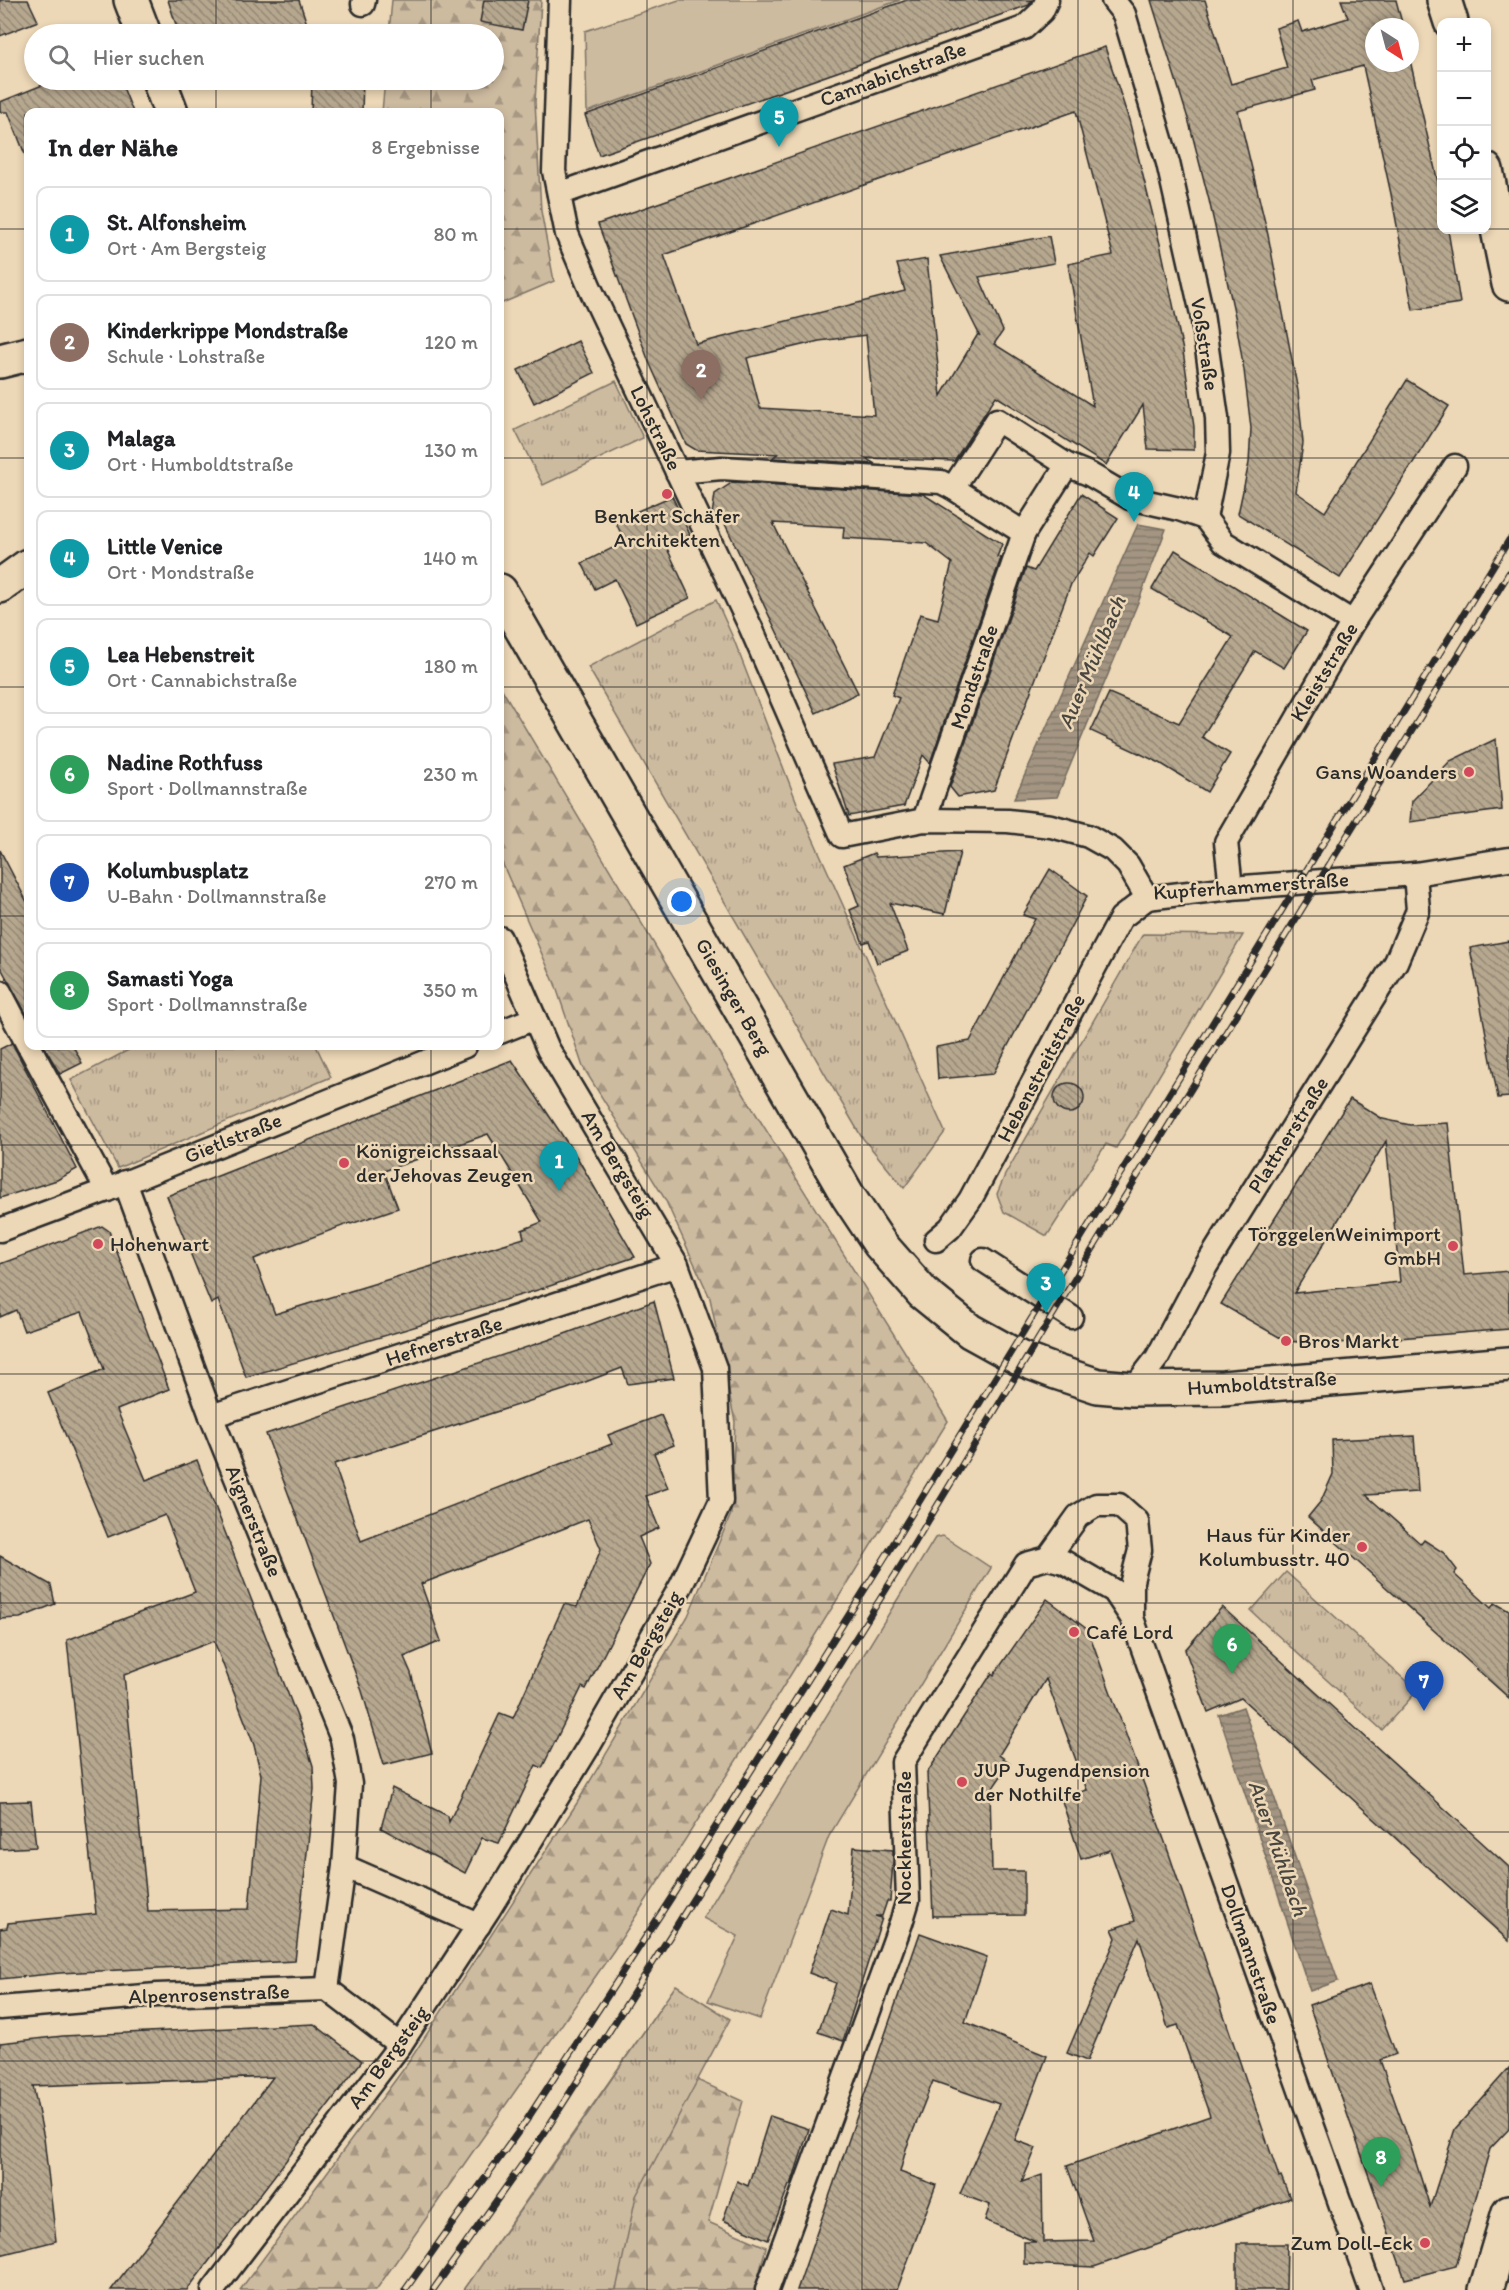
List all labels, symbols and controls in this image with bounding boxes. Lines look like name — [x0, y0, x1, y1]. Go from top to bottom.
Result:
north arrow — [1365, 18, 1419, 72]
map controls — [1437, 18, 1491, 234]
button: + — [1437, 18, 1491, 72]
search box — [24, 24, 504, 90]
street label: Cannabichstraße — [816, 35, 969, 112]
icon: search — [45, 41, 78, 74]
text: Hier suchen — [93, 44, 204, 71]
button: − — [1437, 72, 1491, 126]
pin: 5 — [760, 98, 798, 147]
button: locate — [1437, 126, 1491, 180]
text: In der Nähe — [48, 131, 178, 163]
text: 8 Ergebnisse — [372, 135, 480, 159]
button: layers — [1437, 180, 1491, 234]
text: St. Alfonsheim — [107, 209, 246, 236]
text: 1 — [65, 222, 74, 246]
text: 80 m — [433, 222, 478, 246]
text: Ort · Am Bergsteig — [107, 236, 266, 260]
street label: Voßstraße — [1186, 296, 1225, 392]
text: Kinderkrippe Mondstraße — [107, 317, 348, 344]
text: 2 — [64, 330, 75, 354]
text: 120 m — [425, 330, 478, 354]
text: Schule · Lohstraße — [107, 344, 265, 368]
pin: 2 — [682, 350, 720, 400]
street label: Lohstraße — [625, 381, 688, 474]
text: Malaga — [107, 425, 175, 452]
text: 3 — [64, 438, 75, 462]
text: 130 m — [424, 438, 478, 462]
text: Ort · Humboldtstraße — [107, 452, 293, 476]
pin: 4 — [1114, 472, 1154, 522]
marker: Benkert Schäfer Architekten — [660, 487, 674, 501]
place label: Benkert Schäfer Architekten — [594, 503, 740, 552]
text: Little Venice — [107, 533, 223, 560]
text: 4 — [63, 546, 76, 570]
text: 140 m — [423, 546, 478, 570]
text: Ort · Mondstraße — [107, 560, 254, 584]
water label: Auer Mühlbach — [1051, 591, 1132, 733]
street label: Kleiststraße — [1284, 618, 1363, 726]
street label: Mondstraße — [944, 621, 1003, 732]
text: Lea Hebenstreit — [107, 641, 255, 668]
text: 5 — [64, 654, 75, 678]
text: 180 m — [424, 654, 478, 678]
text: Ort · Cannabichstraße — [107, 668, 297, 692]
text: Nadine Rothfuss — [107, 749, 263, 776]
place label: Gans Woanders — [1315, 759, 1457, 784]
text: 6 — [64, 762, 75, 786]
text: 230 m — [423, 762, 478, 786]
marker: Gans Woanders — [1462, 765, 1476, 779]
text: Sport · Dollmannstraße — [107, 776, 308, 800]
text: Kolumbusplatz — [107, 857, 248, 884]
street label: Kupferhammerstraße — [1152, 866, 1350, 905]
text: 7 — [65, 870, 74, 894]
text: 270 m — [424, 870, 478, 894]
text: U-Bahn · Dollmannstraße — [107, 884, 327, 908]
your location — [667, 887, 696, 916]
street label: Giesinger Berg — [691, 933, 778, 1060]
text: Samasti Yoga — [107, 965, 233, 992]
text: 8 — [64, 978, 75, 1002]
text: 350 m — [423, 978, 478, 1002]
street label: Hebenstreitstraße — [991, 989, 1090, 1146]
text: Sport · Dollmannstraße — [107, 992, 308, 1016]
street label: Plattnerstraße — [1242, 1072, 1333, 1198]
street label: Am Bergsteig — [576, 1105, 661, 1222]
street label: Gietlstraße — [181, 1107, 285, 1168]
place label: Königreichssaal der Jehovas Zeugen — [356, 1138, 533, 1187]
pin: 1 — [540, 1142, 578, 1191]
marker: Königreichssaal der Jehovas Zeugen — [337, 1156, 351, 1170]
place label: TörggelenWeinimport GmbH — [1248, 1221, 1441, 1270]
place label: Hohenwart — [110, 1231, 209, 1256]
marker: Hohenwart — [91, 1237, 105, 1251]
marker: TörggelenWeinimport GmbH — [1446, 1239, 1460, 1253]
pin: 3 — [1026, 1264, 1066, 1313]
street label: Hefnerstraße — [382, 1310, 505, 1371]
place label: Bros Markt — [1298, 1328, 1399, 1353]
marker: Bros Markt — [1279, 1334, 1293, 1348]
street label: Humboldtstraße — [1186, 1365, 1338, 1400]
street label: Aignerstraße — [221, 1461, 288, 1580]
place label: Haus für Kinder Kolumbusstr. 40 — [1199, 1522, 1351, 1571]
marker: Haus für Kinder Kolumbusstr. 40 — [1355, 1540, 1369, 1554]
street label: Am Bergsteig — [604, 1586, 687, 1704]
place label: Café Lord — [1086, 1619, 1174, 1644]
pin: 6 — [1212, 1624, 1252, 1674]
marker: Café Lord — [1067, 1625, 1081, 1639]
pin: 7 — [1404, 1662, 1444, 1711]
place label: JUP Jugendpension der Nothilfe — [974, 1757, 1150, 1806]
street label: Nockherstraße — [891, 1771, 916, 1905]
marker: JUP Jugendpension der Nothilfe — [955, 1775, 969, 1789]
water label: Auer Mühlbach — [1243, 1777, 1314, 1920]
street label: Dollmannstraße — [1216, 1880, 1287, 2027]
street label: Alpenrosenstraße — [128, 1978, 290, 2009]
street label: Am Bergsteig — [342, 2000, 434, 2113]
pin: 8 — [1362, 2138, 1400, 2187]
place label: Zum Doll-Eck — [1291, 2230, 1413, 2255]
marker: Zum Doll-Eck — [1418, 2236, 1432, 2250]

